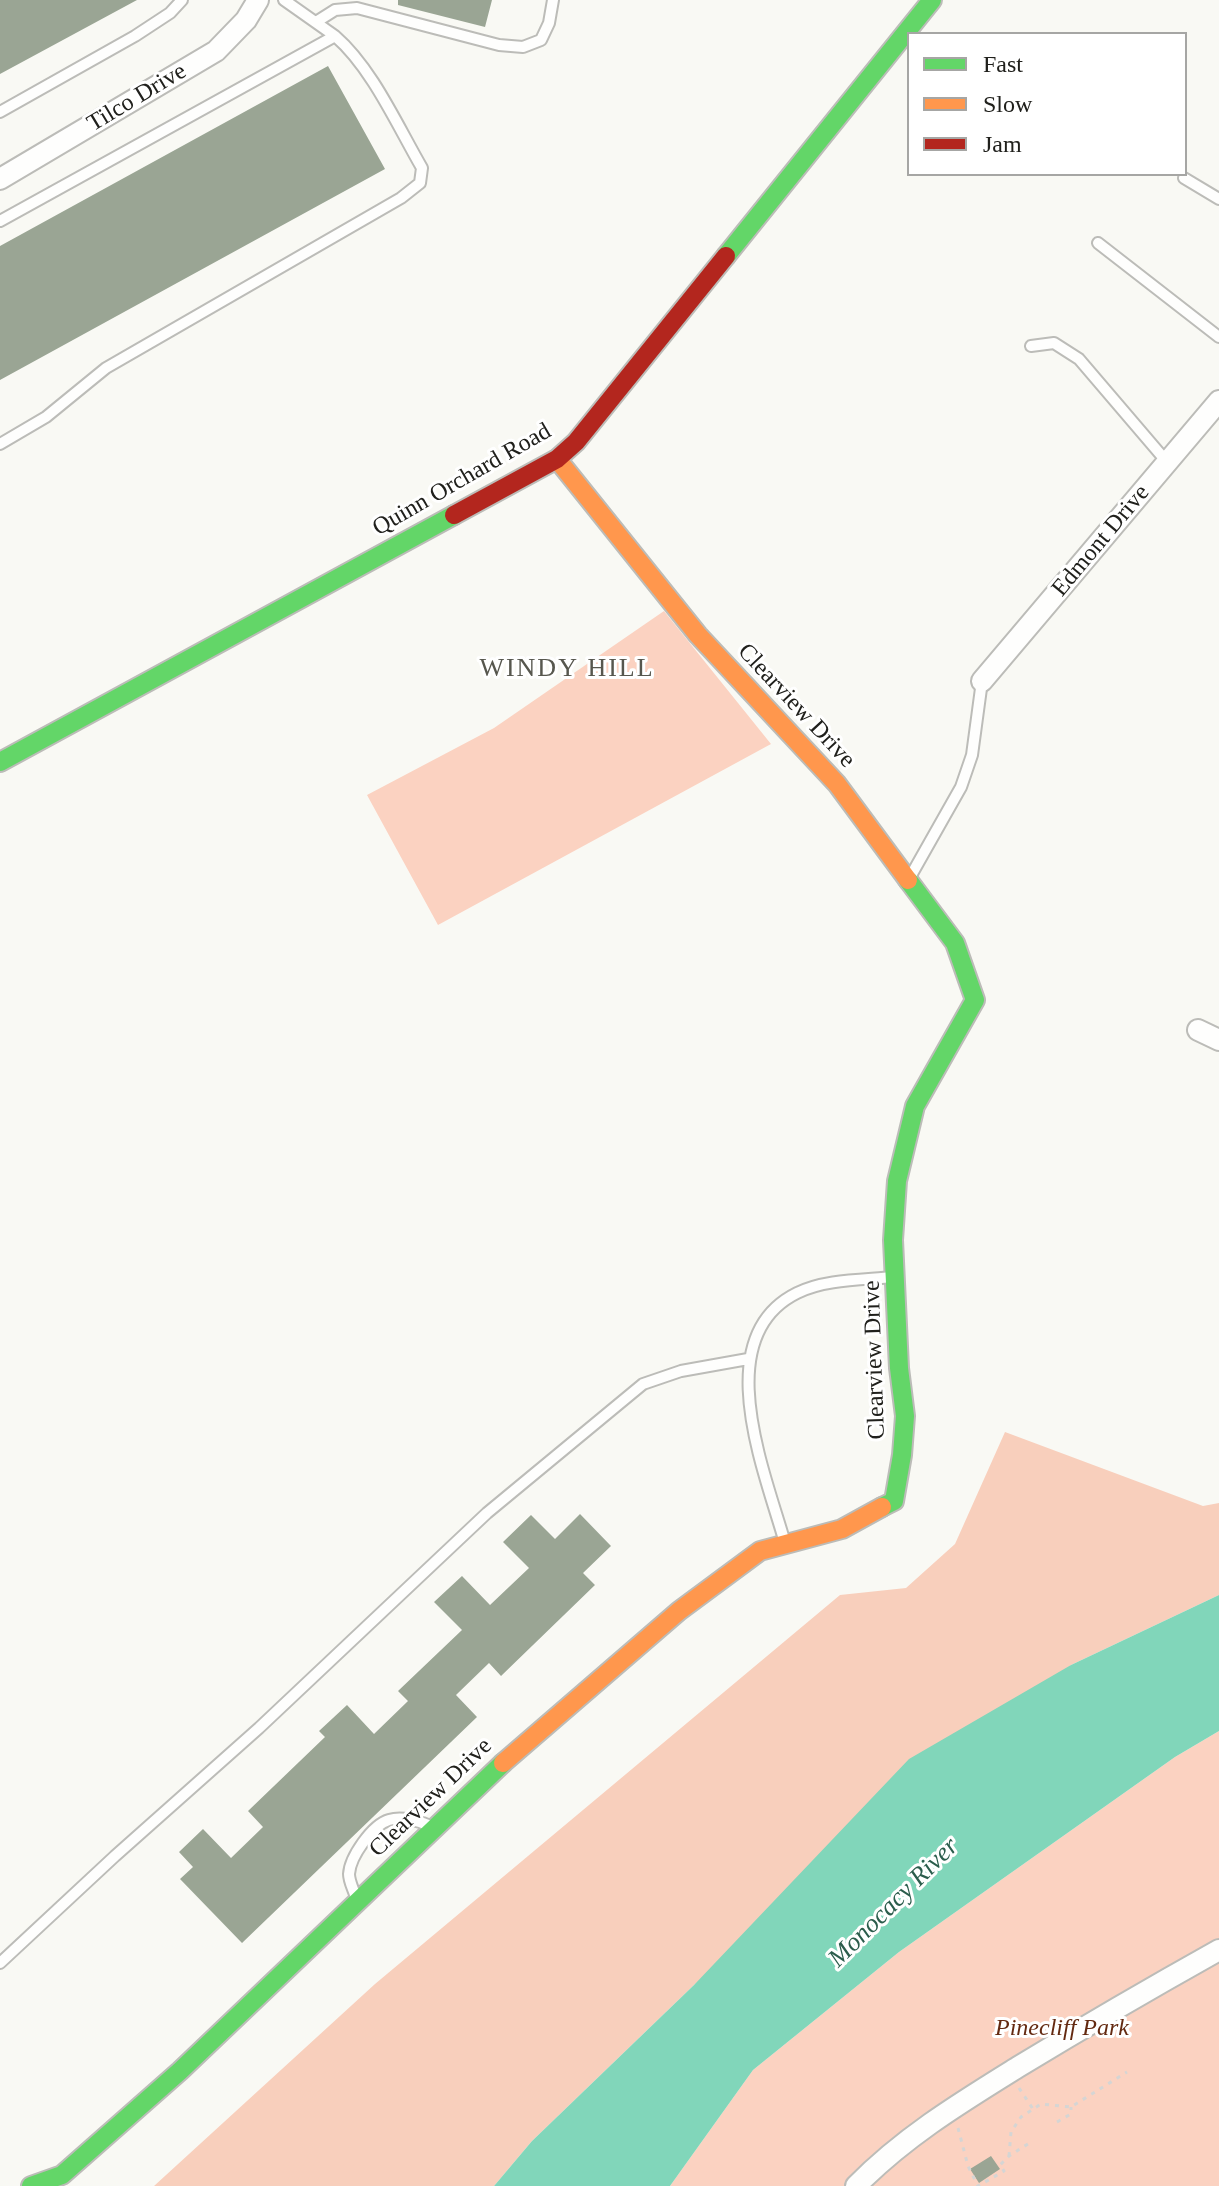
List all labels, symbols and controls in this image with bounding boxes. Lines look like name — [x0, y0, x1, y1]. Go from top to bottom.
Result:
legend — [907, 32, 1187, 176]
text: Fast — [983, 51, 1023, 77]
street label: Tilco Drive — [82, 57, 192, 139]
text: Slow — [983, 91, 1032, 117]
text: Jam — [983, 131, 1022, 157]
street label: Quinn Orchard Road — [368, 417, 556, 543]
street label: Edmont Drive — [1046, 479, 1156, 603]
street label: Clearview Drive — [731, 638, 861, 774]
district label: WINDY HILL — [479, 653, 655, 685]
street label: Clearview Drive — [858, 1280, 892, 1440]
street label: Clearview Drive — [364, 1732, 498, 1864]
water label: Monocacy River — [822, 1831, 966, 1975]
park label: Pinecliff Park — [995, 2015, 1129, 2043]

